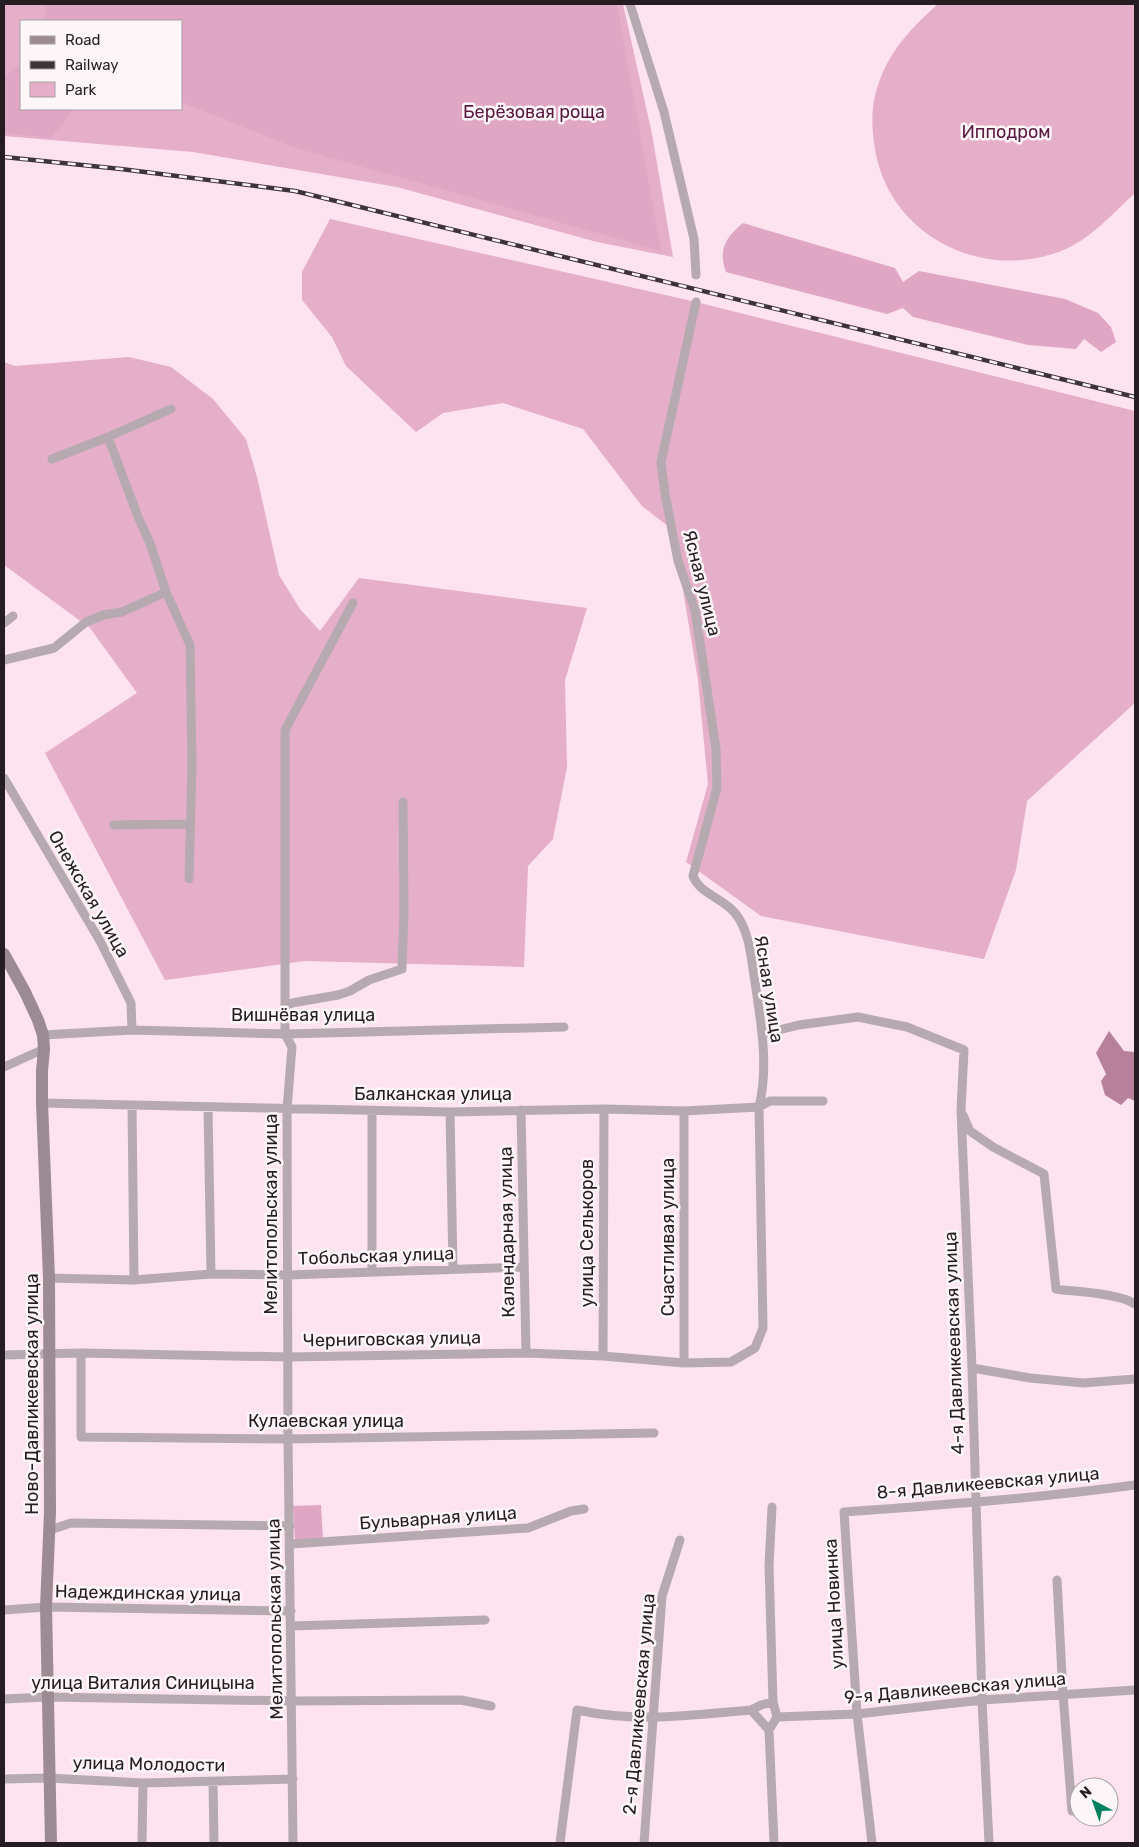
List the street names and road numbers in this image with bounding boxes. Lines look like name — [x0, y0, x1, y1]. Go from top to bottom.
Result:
street label: Ясная улица — [678, 528, 726, 638]
street label: Онежская улица — [44, 827, 134, 961]
street label: Ясная улица — [750, 934, 788, 1044]
street label: Вишнёвая улица — [231, 1004, 375, 1026]
street label: Балканская улица — [354, 1083, 512, 1105]
street label: Мелитопольская улица — [260, 1113, 282, 1315]
street label: Календарная улица — [495, 1146, 519, 1318]
street label: Счастливая улица — [657, 1158, 679, 1316]
street label: улица Селькоров — [576, 1159, 598, 1307]
street label: 4-я Давликеевская улица — [939, 1231, 969, 1455]
street label: Тобольская улица — [297, 1242, 455, 1270]
street label: Ново-Давликеевская улица — [21, 1273, 43, 1515]
street label: Черниговская улица — [303, 1326, 481, 1352]
street label: Кулаевская улица — [248, 1410, 404, 1432]
street label: 8-я Давликеевская улица — [876, 1462, 1100, 1504]
street label: Бульварная улица — [358, 1502, 518, 1534]
street label: Мелитопольская улица — [262, 1518, 288, 1720]
street label: улица Новинка — [820, 1538, 848, 1670]
street label: Надеждинская улица — [55, 1580, 241, 1606]
street label: 2-я Давликеевская улица — [618, 1592, 660, 1816]
street label: 9-я Давликеевская улица — [843, 1667, 1067, 1709]
street label: улица Виталия Синицына — [31, 1672, 255, 1694]
street label: улица Молодости — [72, 1752, 226, 1776]

